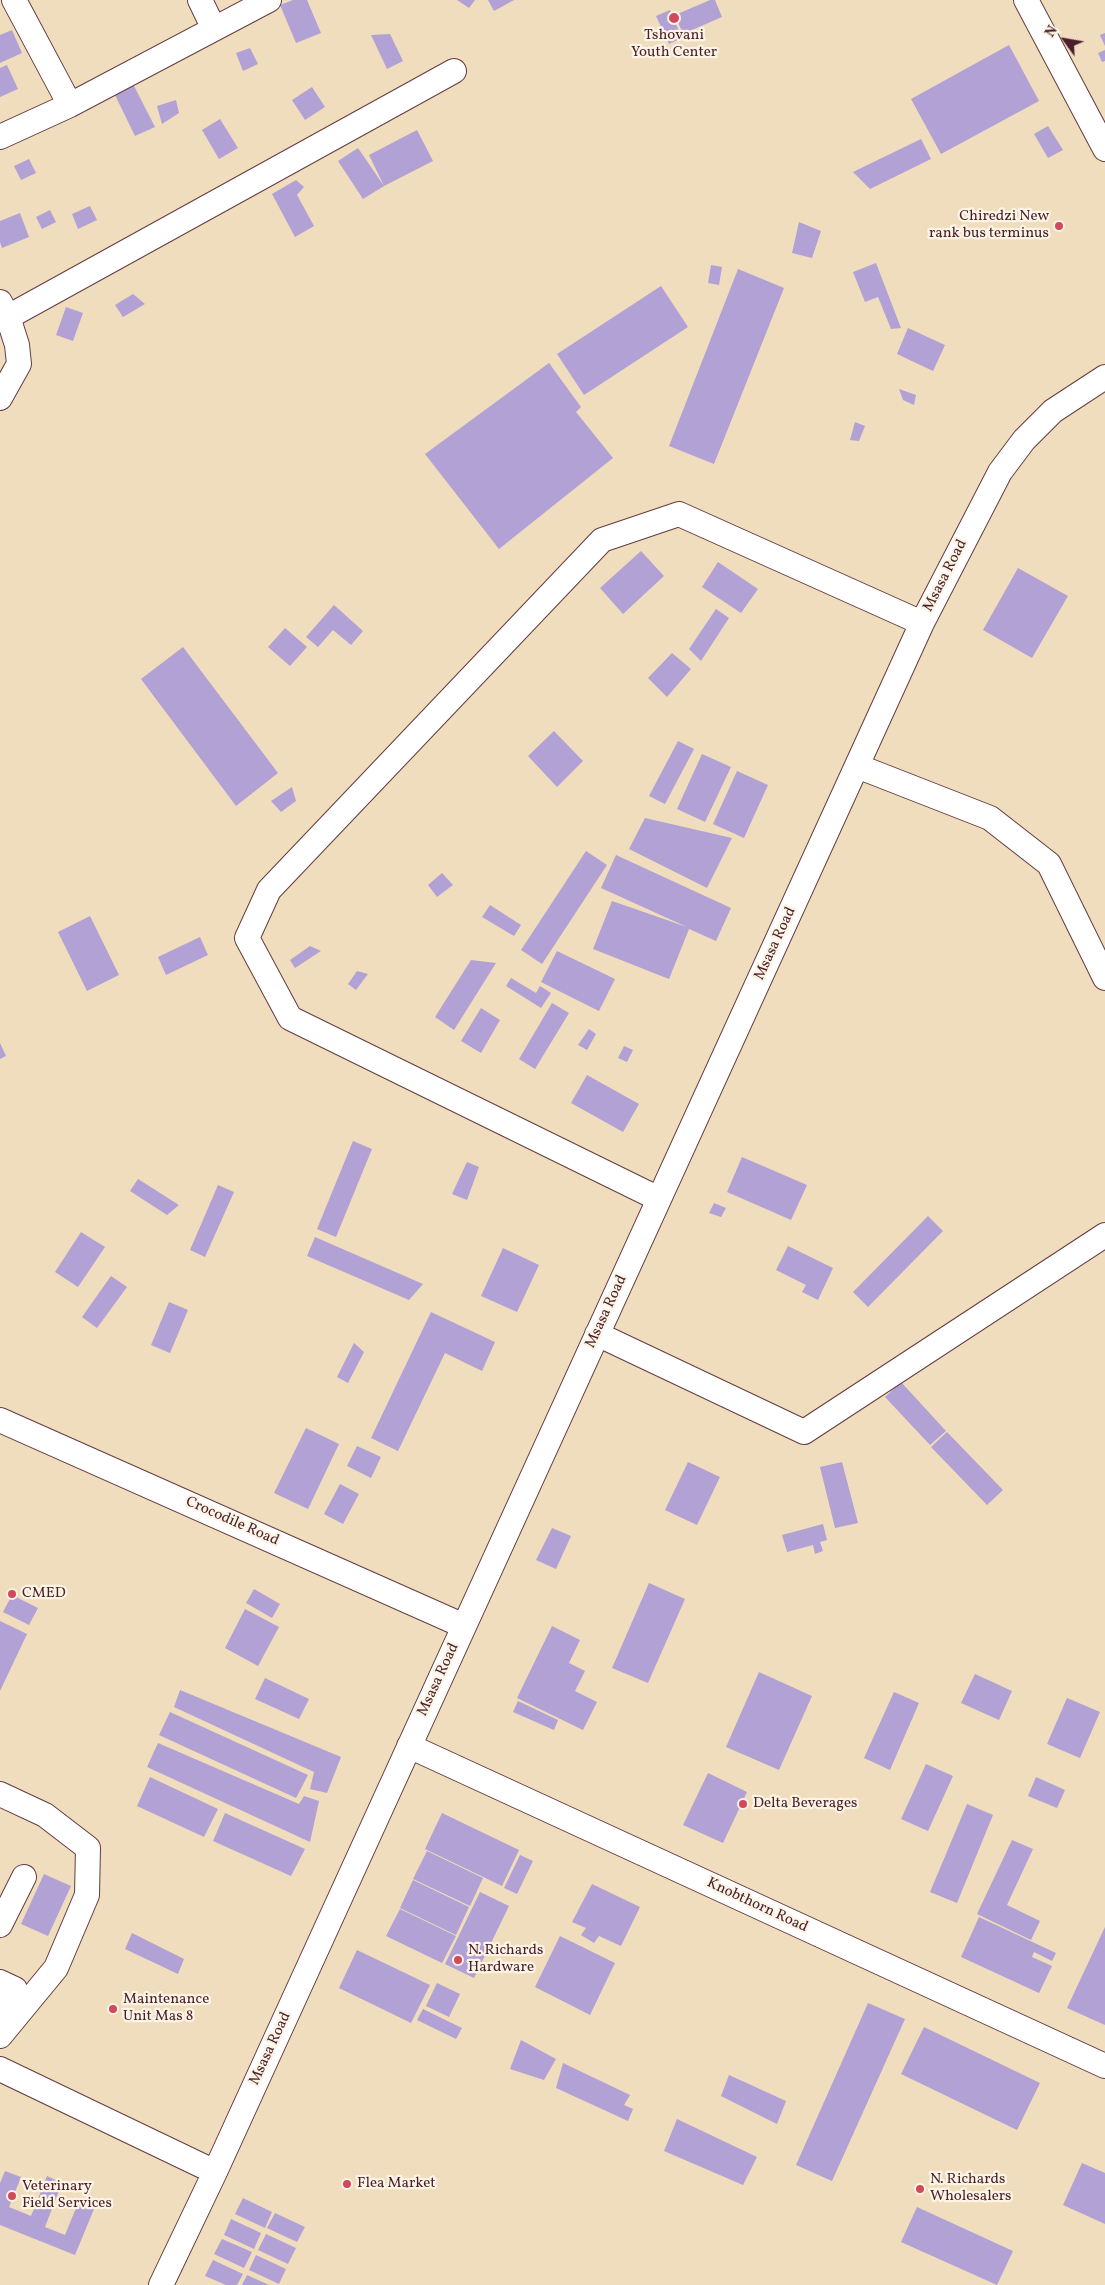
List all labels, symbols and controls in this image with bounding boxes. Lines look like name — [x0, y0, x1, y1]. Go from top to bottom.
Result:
marker: Tshovani Youth Center — [667, 11, 681, 25]
north arrow — [1040, 15, 1090, 65]
text: N — [1041, 22, 1063, 41]
place label: Tshovani Youth Center — [631, 27, 717, 62]
place label: Chiredzi New rank bus terminus — [929, 208, 1049, 243]
marker: Chiredzi New rank bus terminus — [1053, 220, 1065, 232]
street label: Msasa Road — [920, 537, 972, 615]
street label: Msasa Road — [751, 905, 801, 983]
street label: Msasa Road — [582, 1273, 632, 1351]
street label: Crocodile Road — [183, 1493, 281, 1551]
place label: CMED — [22, 1585, 66, 1603]
marker: CMED — [6, 1588, 18, 1600]
street label: Msasa Road — [414, 1641, 464, 1719]
place label: Delta Beverages — [753, 1795, 857, 1813]
marker: Delta Beverages — [737, 1798, 749, 1810]
street label: Knobthorn Road — [704, 1875, 810, 1937]
place label: N. Richards Hardware — [468, 1942, 543, 1977]
marker: N. Richards Hardware — [452, 1954, 464, 1966]
place label: Maintenance Unit Mas 8 — [123, 1991, 209, 2026]
marker: Maintenance Unit Mas 8 — [107, 2003, 119, 2015]
street label: Msasa Road — [246, 2010, 296, 2088]
place label: N. Richards Wholesalers — [930, 2171, 1011, 2206]
place label: Flea Market — [357, 2175, 436, 2193]
place label: Veterinary Field Services — [22, 2178, 112, 2213]
marker: Flea Market — [341, 2178, 353, 2190]
marker: N. Richards Wholesalers — [914, 2183, 926, 2195]
marker: Veterinary Field Services — [6, 2190, 18, 2202]

